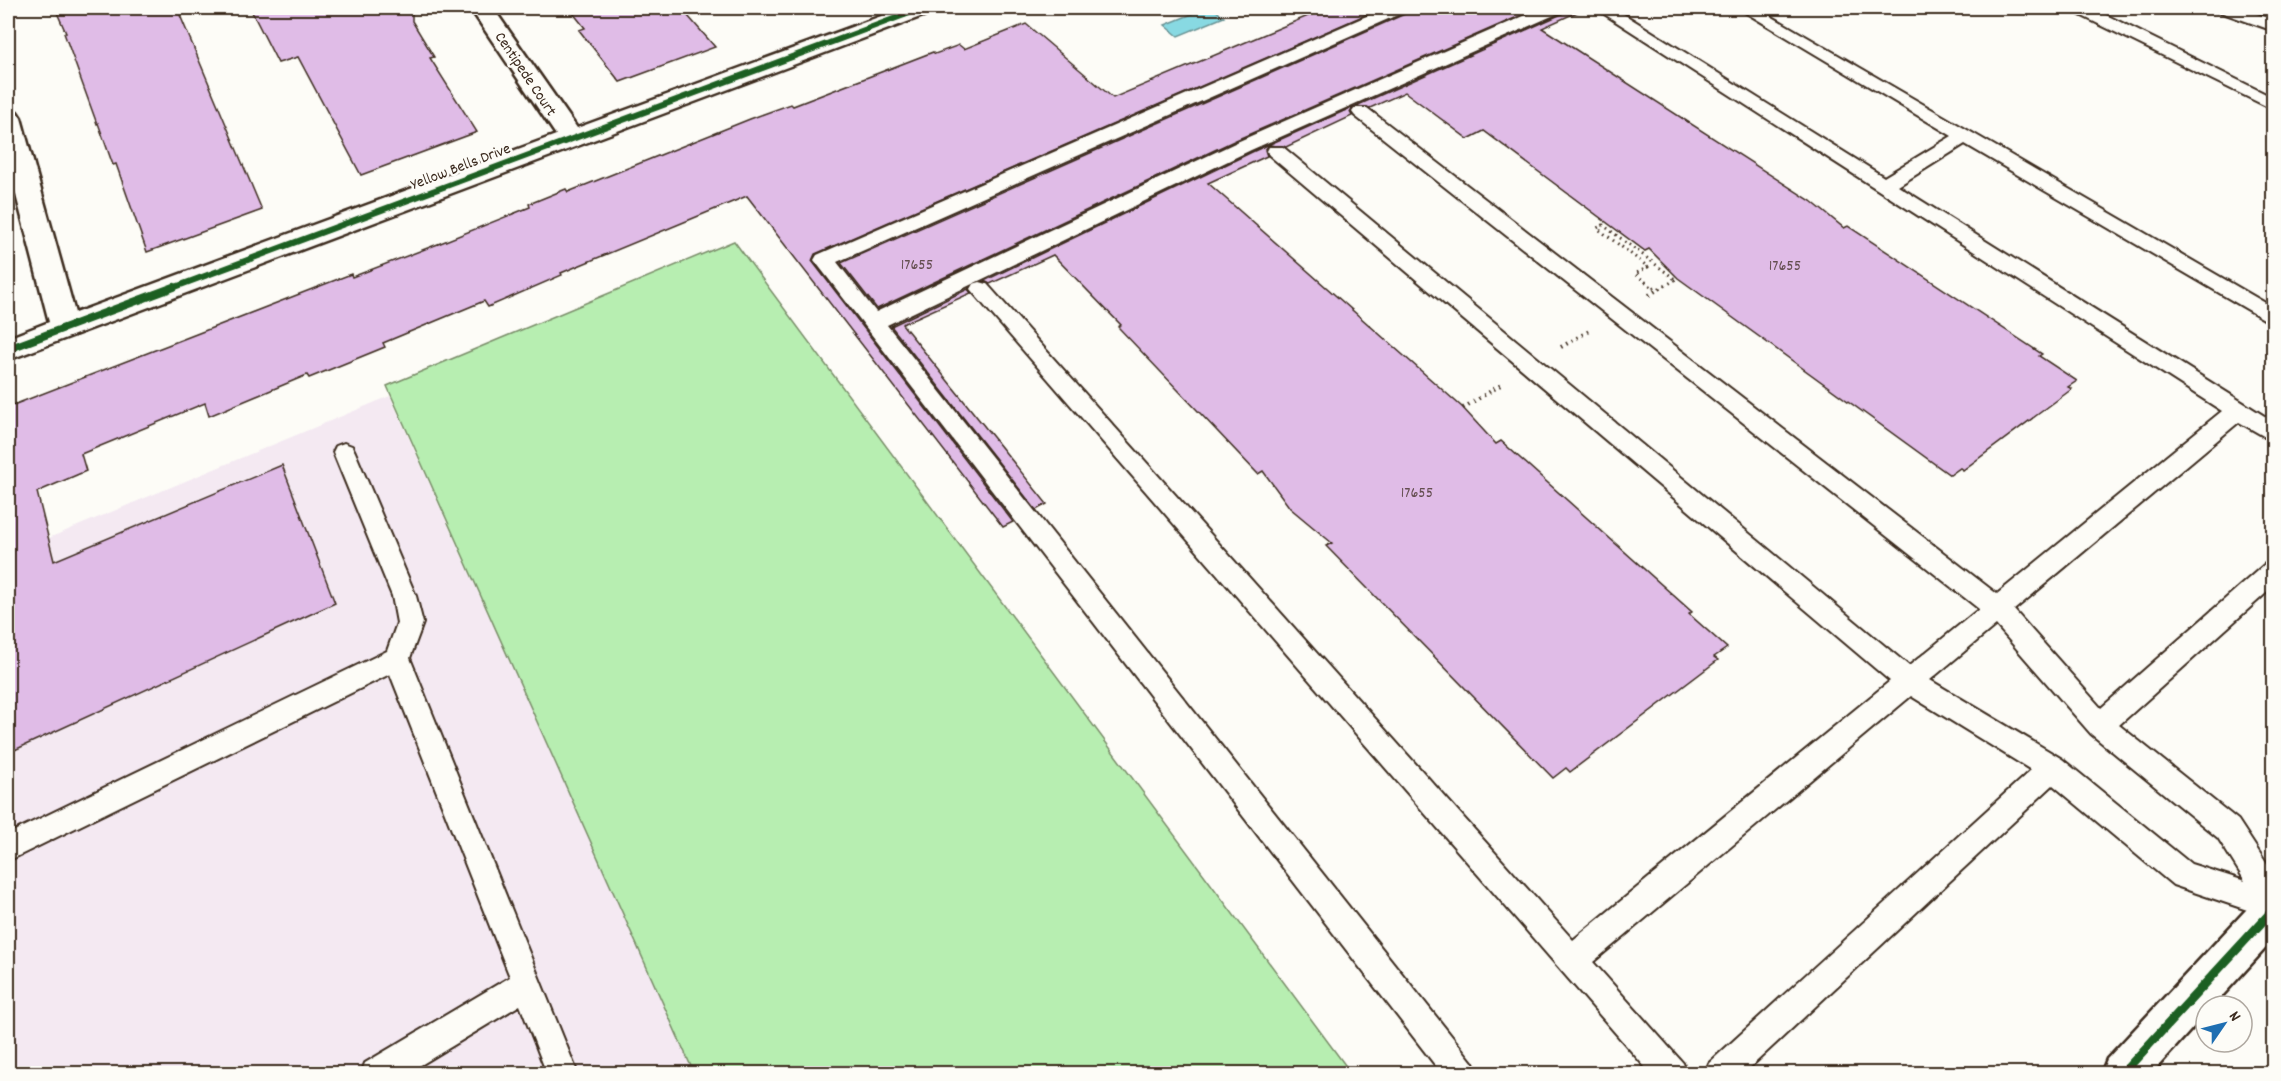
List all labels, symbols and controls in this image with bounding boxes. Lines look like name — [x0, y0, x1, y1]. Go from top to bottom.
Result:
street label: Centipede Court — [488, 28, 562, 121]
street label: Yellow Bells Drive — [408, 138, 514, 197]
house number: 17655 — [901, 254, 933, 277]
house number: 17655 — [1769, 255, 1801, 278]
house number: 17655 — [1401, 482, 1433, 505]
north arrow — [2194, 994, 2254, 1054]
text: N — [2223, 1007, 2246, 1027]

